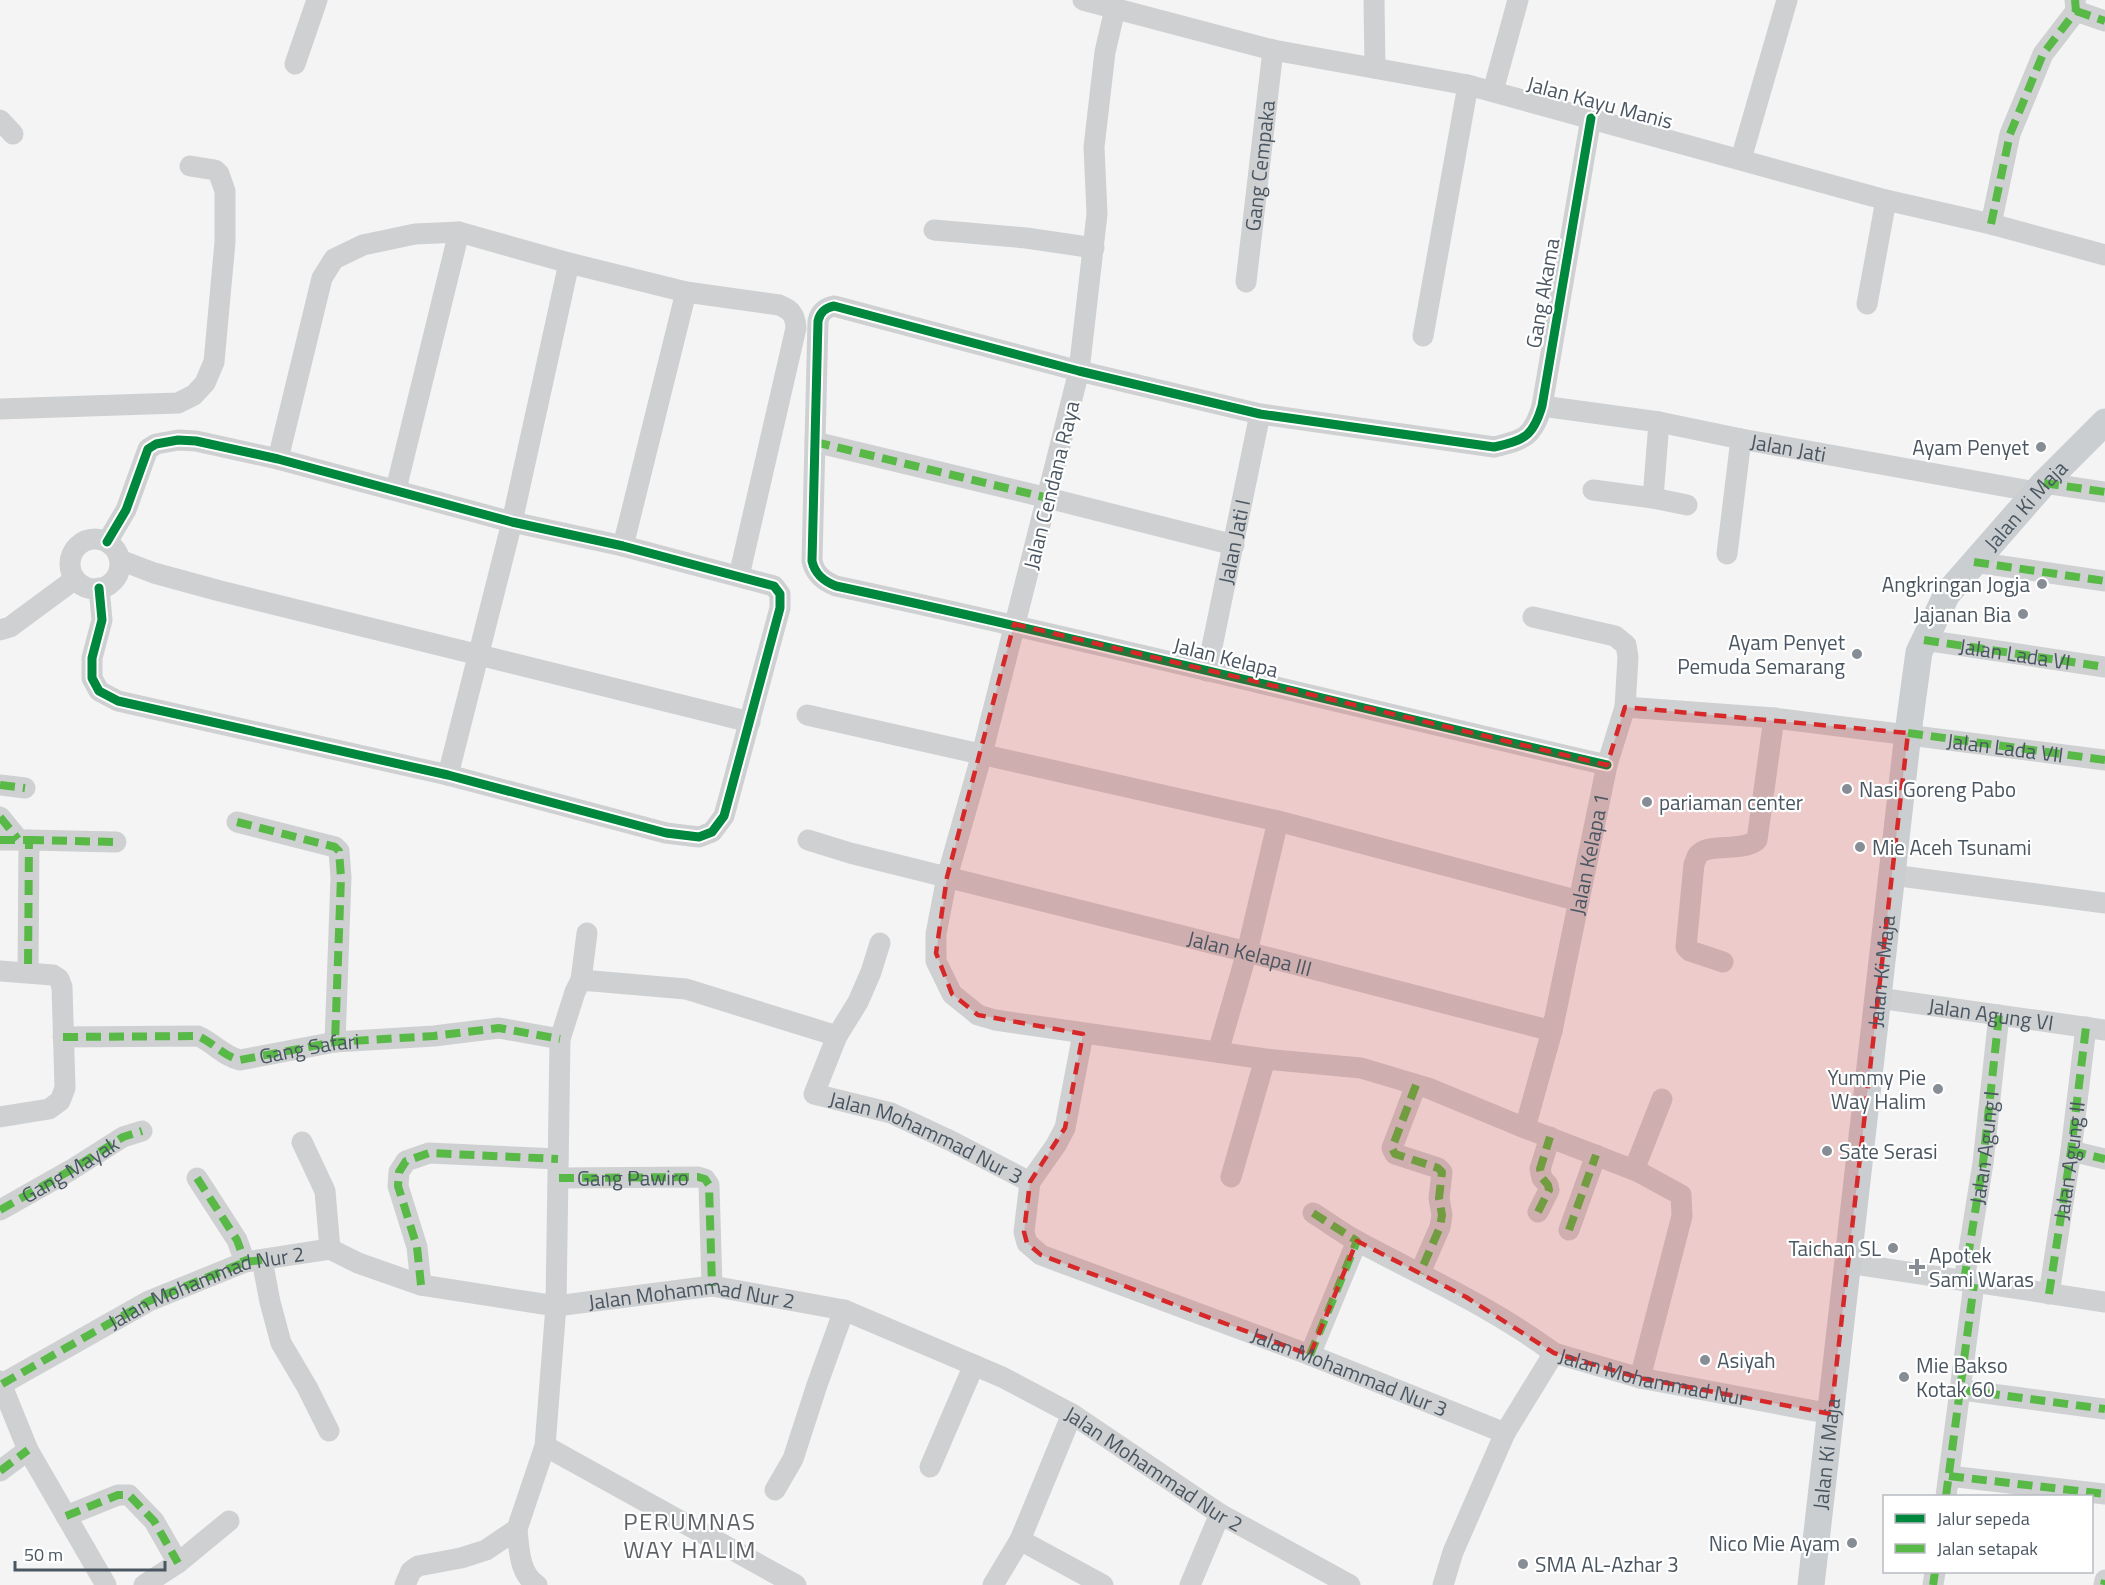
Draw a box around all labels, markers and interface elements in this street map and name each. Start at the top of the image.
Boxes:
street label: Jalan Kayu Manis [1523,67,1677,137]
street label: Gang Cempaka [1236,98,1283,233]
street label: Gang Akama [1517,235,1567,351]
street label: Jalan Cendana Raya [1015,397,1088,573]
street label: Jalan Jati [1748,425,1829,470]
place label: Ayam Penyet [1912,431,2030,463]
marker: Ayam Penyet [2034,440,2048,454]
street label: Jalan Ki Maja [1976,452,2075,558]
street label: Jalan Jati I [1209,496,1258,587]
place label: Angkringan Jogja [1882,568,2030,600]
marker: Angkringan Jogja [2035,577,2049,591]
place label: Jajanan Bia [1914,598,2011,630]
marker: Jajanan Bia [2016,607,2030,621]
place label: Ayam Penyet Pemuda Semarang [1677,626,1846,682]
street label: Jalan Kelapa [1170,629,1282,686]
street label: Jalan Lada VI [1957,629,2073,678]
marker: Ayam Penyet Pemuda Semarang [1850,647,1864,661]
street label: Jalan Lada VII [1945,724,2065,771]
place label: Nasi Goreng Pabo [1859,773,2016,805]
marker: Nasi Goreng Pabo [1840,782,1854,796]
place label: pariaman center [1659,786,1803,818]
street label: Jalan Kelapa 1 [1560,790,1617,918]
marker: pariaman center [1640,795,1654,809]
place label: Mie Aceh Tsunami [1872,831,2031,863]
marker: Mie Aceh Tsunami [1853,840,1867,854]
street label: Jalan Ki Maja [1859,913,1903,1029]
street label: Jalan Kelapa III [1184,922,1315,984]
street label: Jalan Agung VI [1926,989,2056,1039]
street label: Gang Safari [256,1025,360,1072]
place label: Yummy Pie Way Halim [1827,1061,1926,1117]
street label: Jalan Mohammad Nur 3 [826,1082,1029,1192]
marker: Yummy Pie Way Halim [1931,1082,1945,1096]
street label: Jalan Agung I [1961,1089,2007,1207]
street label: Jalan Agung II [2045,1100,2093,1222]
street label: Gang Mayak [15,1128,125,1211]
place label: Sate Serasi [1839,1135,1938,1167]
marker: Sate Serasi [1820,1144,1834,1158]
street label: Gang Pawiro [577,1161,689,1194]
place label: Taichan SL [1788,1232,1881,1264]
street label: Jalan Mohammad Nur 2 [102,1237,307,1337]
place label: Apotek Sami Waras [1929,1239,2034,1295]
marker: Taichan SL [1886,1241,1900,1255]
marker: Apotek Sami Waras [1910,1260,1924,1274]
street label: Jalan Mohammad Nur 2 [586,1269,798,1318]
street label: Jalan Mohammad Nur 3 [1247,1319,1453,1425]
street label: Jalan Mohammad Nur [1555,1339,1750,1414]
place label: Asiyah [1717,1344,1776,1376]
place label: Mie Bakso Kotak 60 [1916,1349,2008,1405]
marker: Asiyah [1698,1353,1712,1367]
marker: Mie Bakso Kotak 60 [1897,1370,1911,1384]
street label: Jalan Ki Maja [1804,1396,1848,1511]
street label: Jalan Mohammad Nur 2 [1059,1397,1249,1540]
legend [1883,1495,2093,1573]
district label: PERUMNAS WAY HALIM [623,1503,757,1567]
text: Jalur sepeda [1937,1505,2030,1532]
place label: Nico Mie Ayam [1709,1527,1840,1559]
scale bar [15,1534,165,1572]
text: Jalan setapak [1937,1535,2038,1562]
marker: Nico Mie Ayam [1845,1536,1859,1550]
text: 50 m [24,1541,63,1568]
place label: SMA AL-Azhar 3 [1535,1548,1679,1580]
marker: SMA AL-Azhar 3 [1516,1557,1530,1571]

